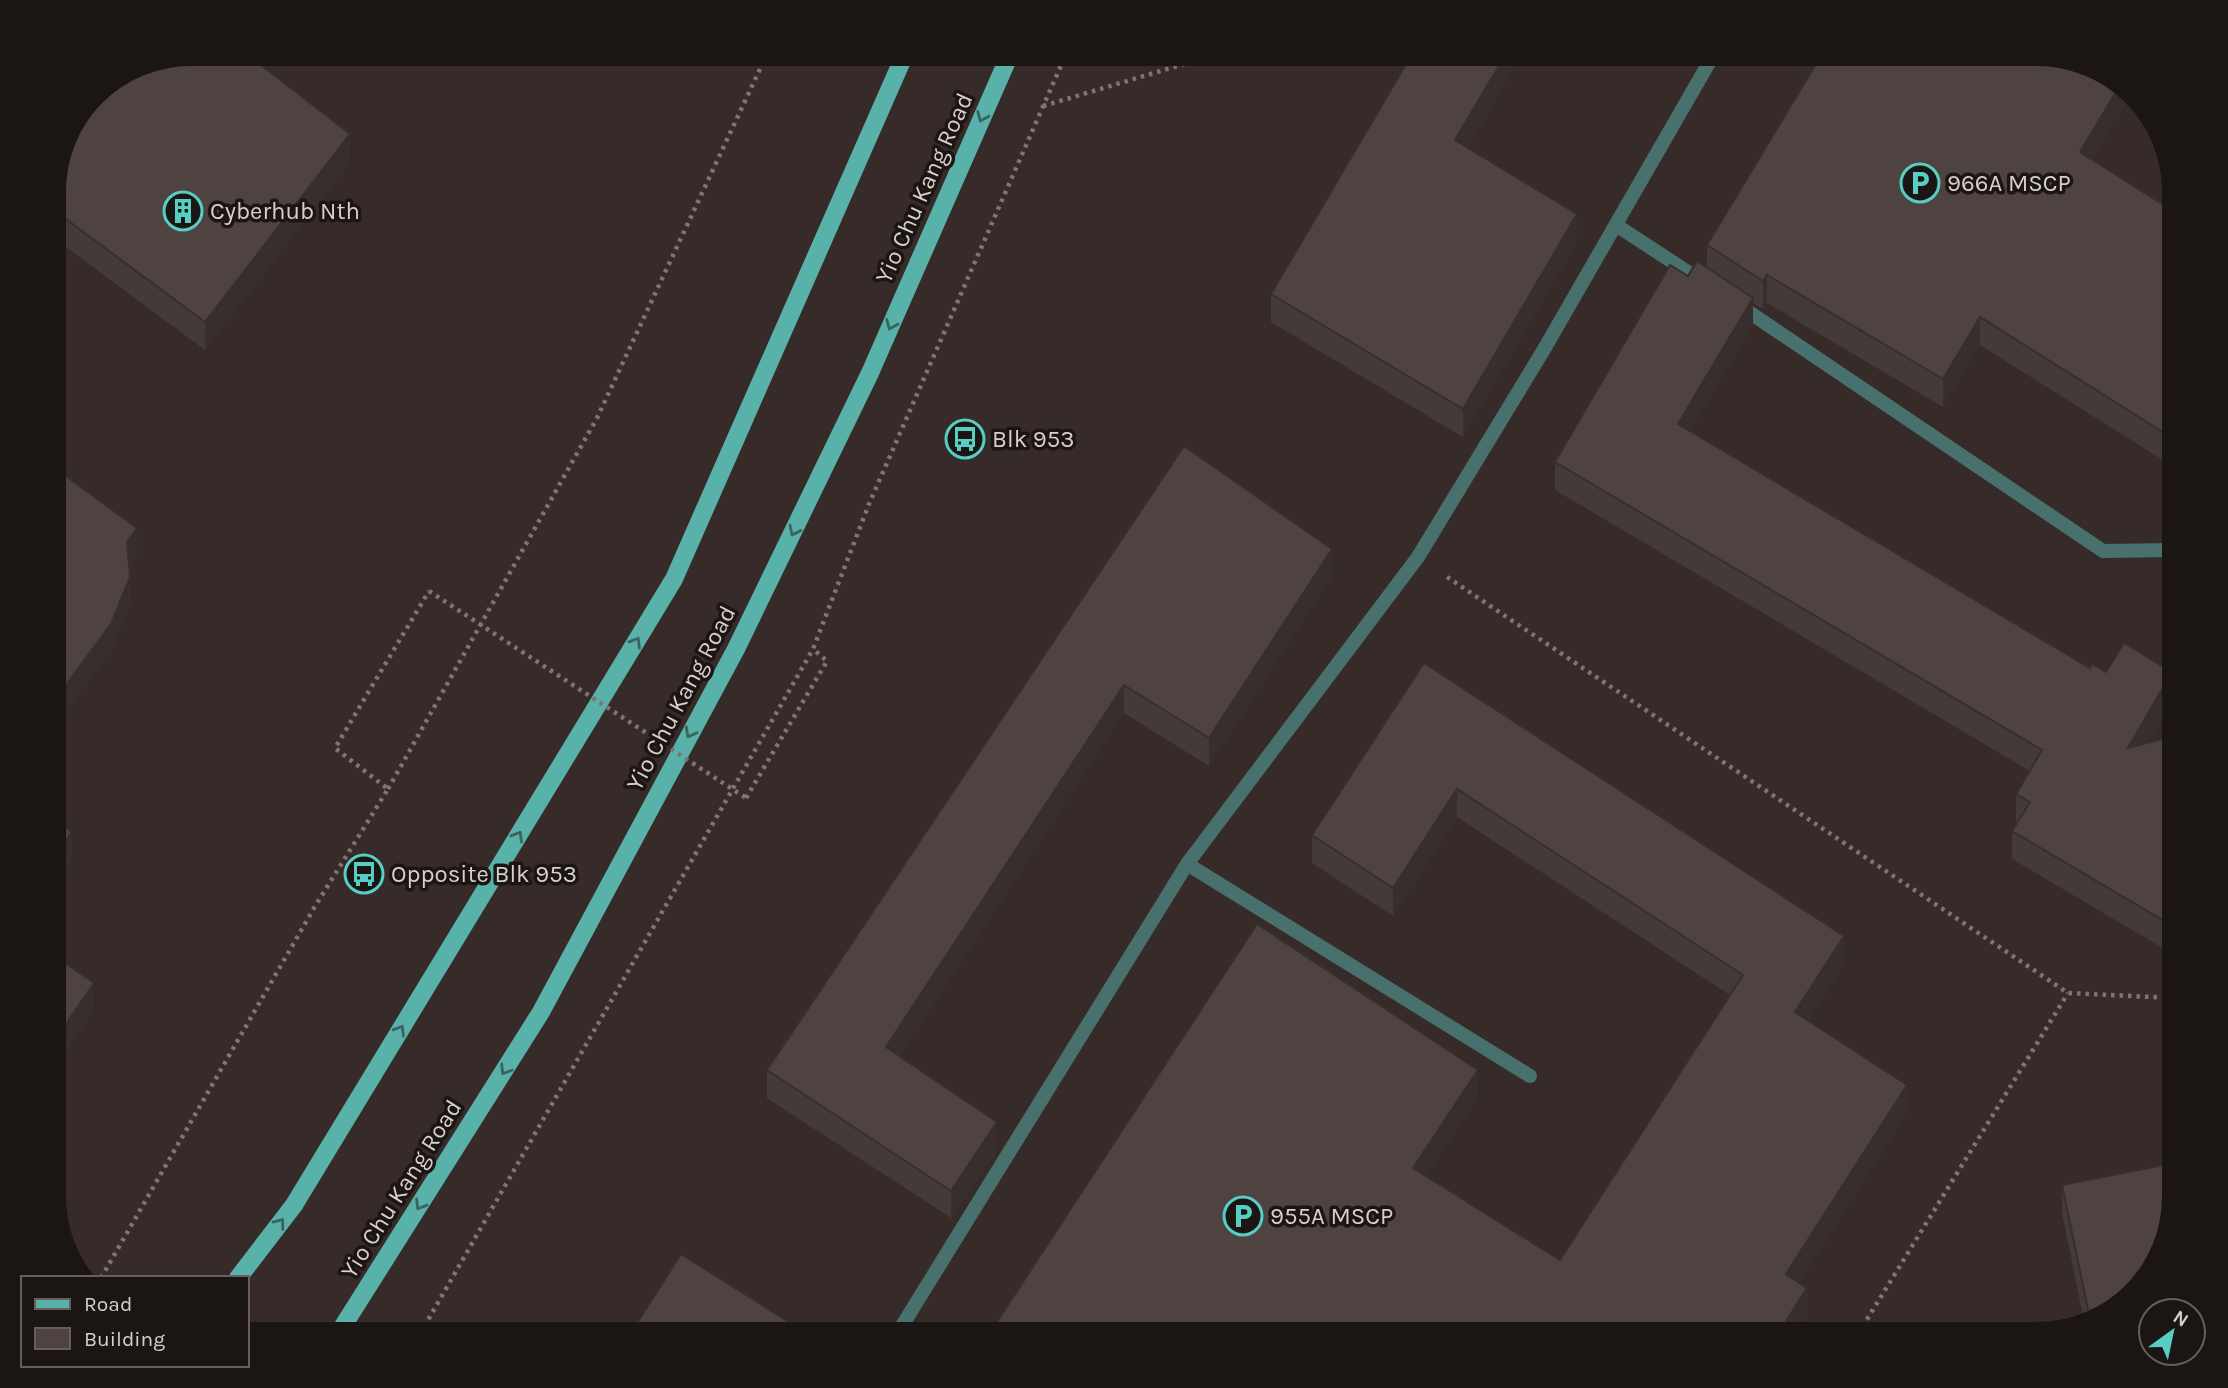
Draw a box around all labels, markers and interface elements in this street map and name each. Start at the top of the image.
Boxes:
street label: Yio Chu Kang Road [869,89,979,287]
one-way arrow [976,110,990,122]
parking icon: 966A MSCP [1899,162,1941,204]
place label: 966A MSCP [1947,169,2071,197]
building icon: Cyberhub Nth [162,190,204,232]
place label: Cyberhub Nth [210,197,360,225]
one-way arrow [885,318,899,330]
bus stop icon: Blk 953 [944,418,986,460]
place label: Blk 953 [992,425,1075,453]
one-way arrow [788,524,802,536]
street label: Yio Chu Kang Road [620,601,742,795]
one-way arrow [628,636,641,649]
one-way arrow [685,726,699,739]
one-way arrow [510,831,523,844]
bus stop icon: Opposite Blk 953 [343,853,385,895]
place label: Opposite Blk 953 [391,860,577,888]
one-way arrow [391,1025,404,1038]
one-way arrow [500,1062,513,1075]
street label: Yio Chu Kang Road [335,1095,467,1283]
parking icon: 955A MSCP [1222,1195,1264,1237]
one-way arrow [416,1197,429,1210]
place label: 955A MSCP [1270,1202,1393,1230]
one-way arrow [271,1219,284,1231]
legend [21,1276,248,1367]
text: Road [84,1292,132,1316]
north arrow [2137,1297,2207,1367]
text: N [2169,1306,2192,1332]
text: Building [84,1327,165,1351]

